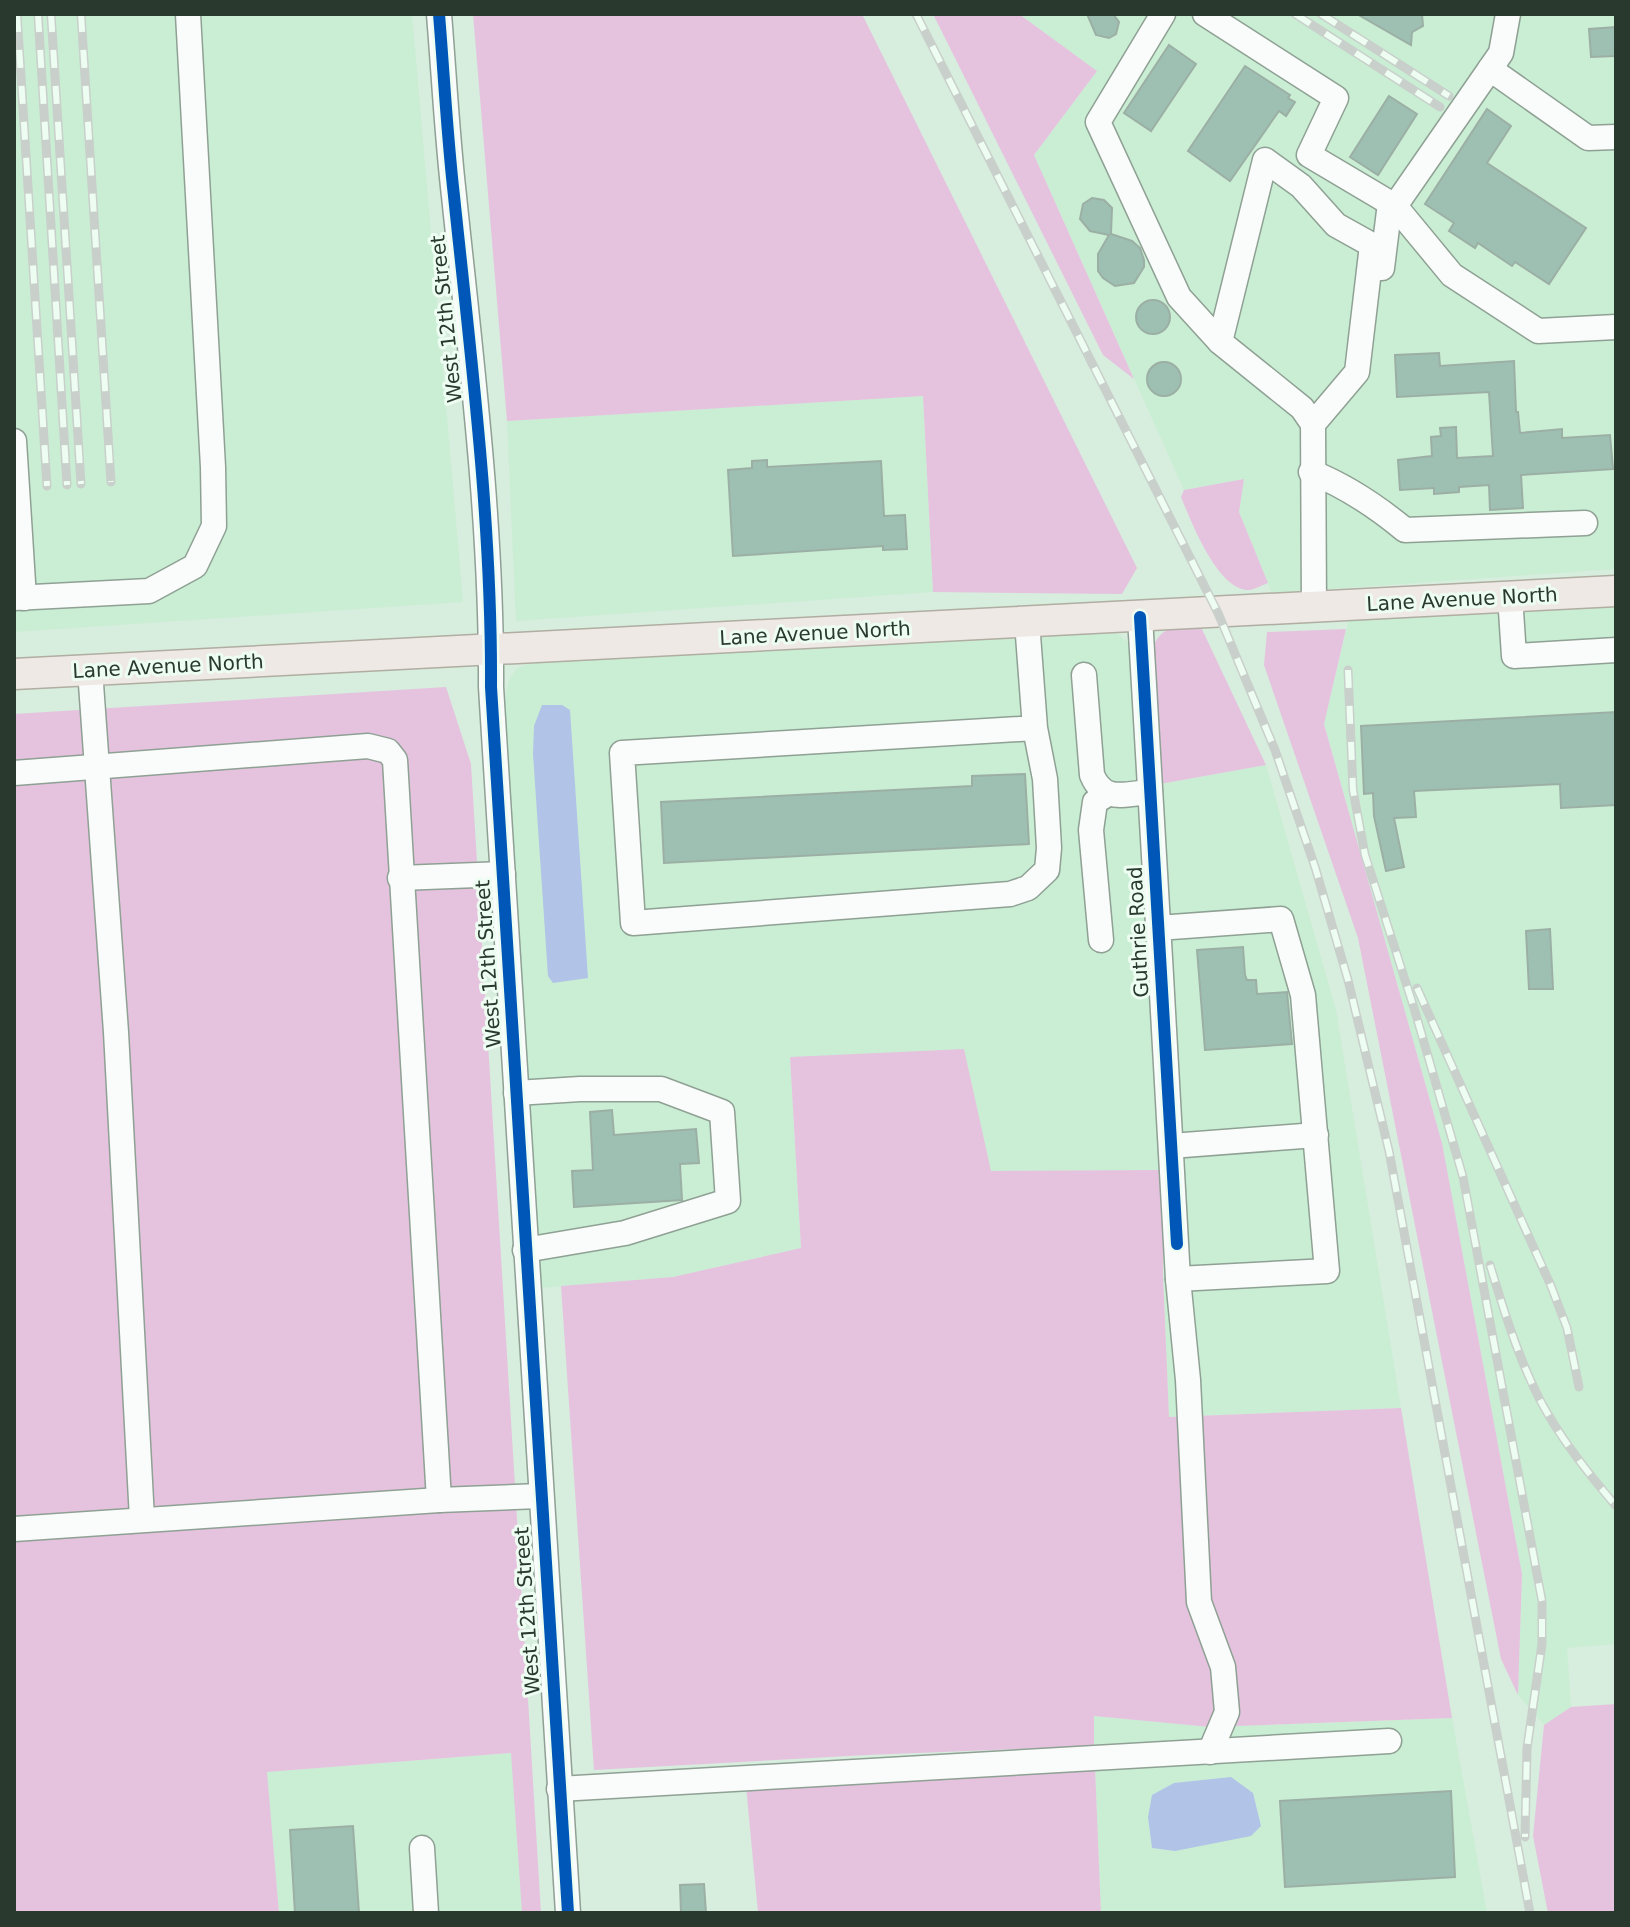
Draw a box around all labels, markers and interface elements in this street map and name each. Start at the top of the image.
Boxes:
street label: West 12th Street [425,234,467,404]
street label: Lane Avenue North [1366,582,1558,616]
street label: Lane Avenue North [719,616,911,650]
street label: Lane Avenue North [72,649,264,683]
street label: Guthrie Road [1123,866,1153,998]
street label: West 12th Street [470,879,506,1049]
street label: West 12th Street [509,1526,545,1696]

